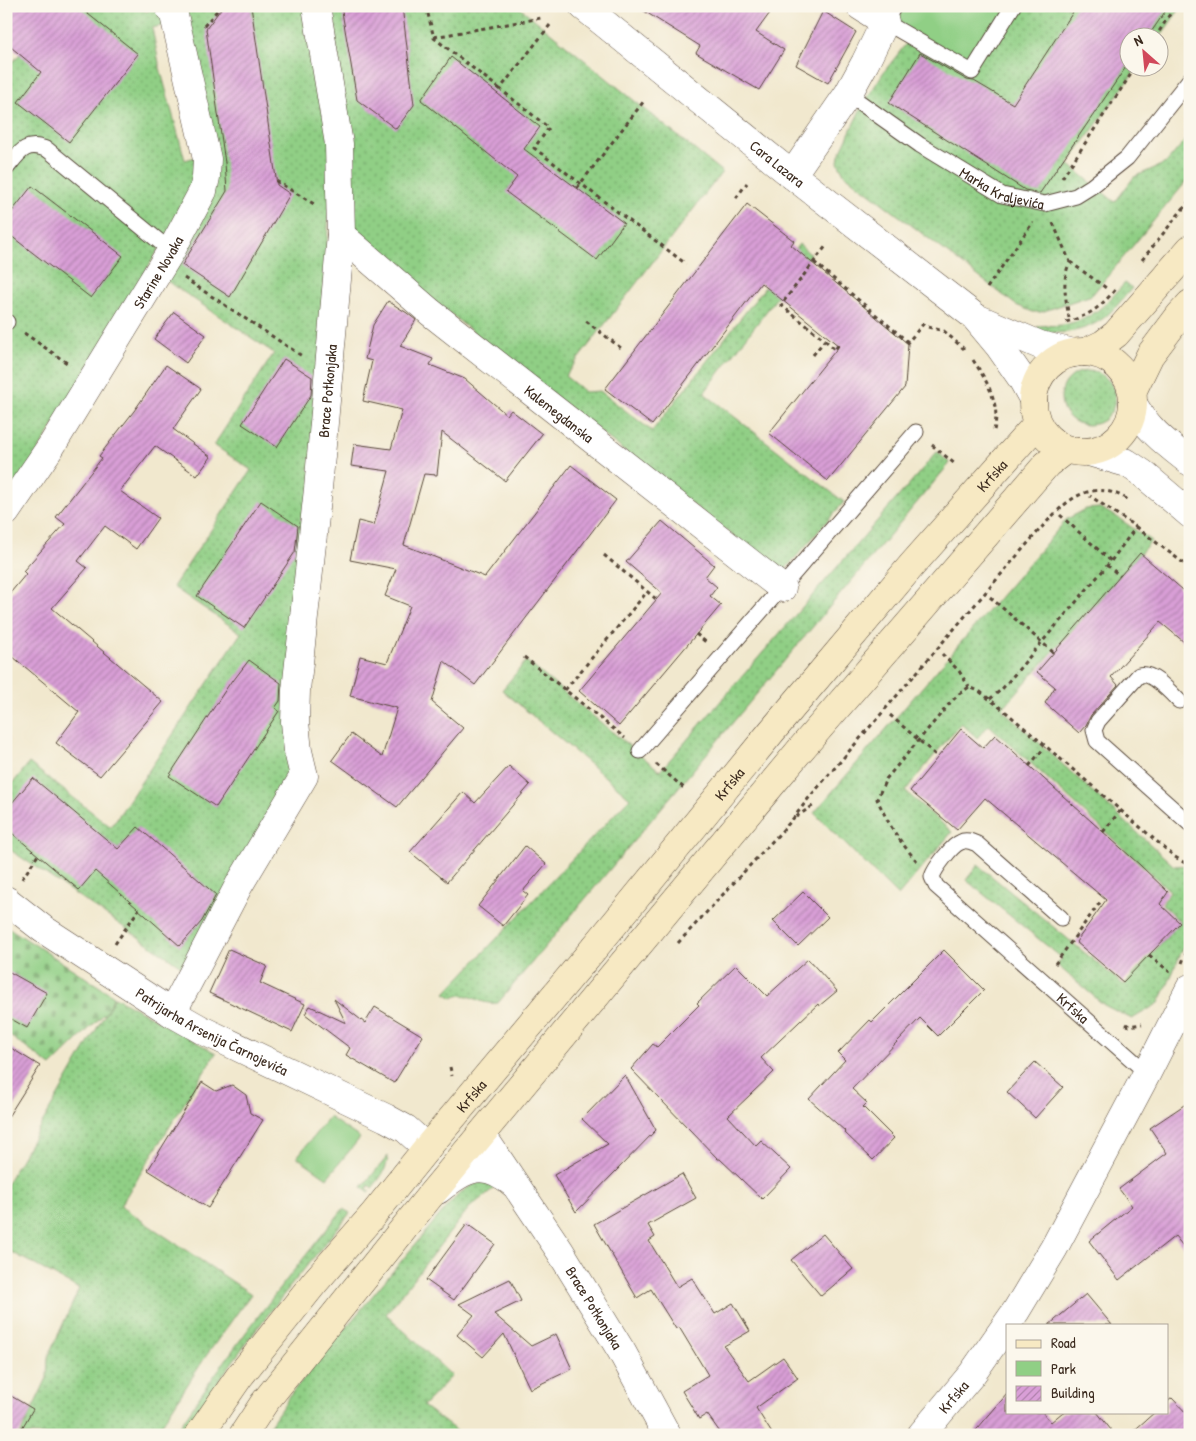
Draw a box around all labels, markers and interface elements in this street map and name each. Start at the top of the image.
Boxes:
north arrow [1118,28,1168,78]
text: N [1130,30,1146,50]
street label: Cara Lazara [746,135,809,192]
street label: Marka Kraljevića [956,161,1046,214]
street label: Starine Novaka [128,232,188,312]
street label: Brace Potkonjaka [312,343,342,438]
street label: Kalemegdanska [520,380,599,447]
street label: Krfska [971,454,1012,496]
street label: Krfska [709,763,749,805]
street label: Patrijarha Arsenija Čarnojevića [132,982,292,1080]
street label: Krfska [1052,987,1094,1028]
street label: Krfska [451,1075,491,1117]
street label: Brace Potkonjaka [561,1262,628,1353]
legend [1006,1324,1168,1414]
text: Road [1051,1332,1076,1353]
text: Park [1051,1358,1076,1379]
street label: Krfska [933,1376,973,1418]
text: Building [1051,1382,1095,1403]

